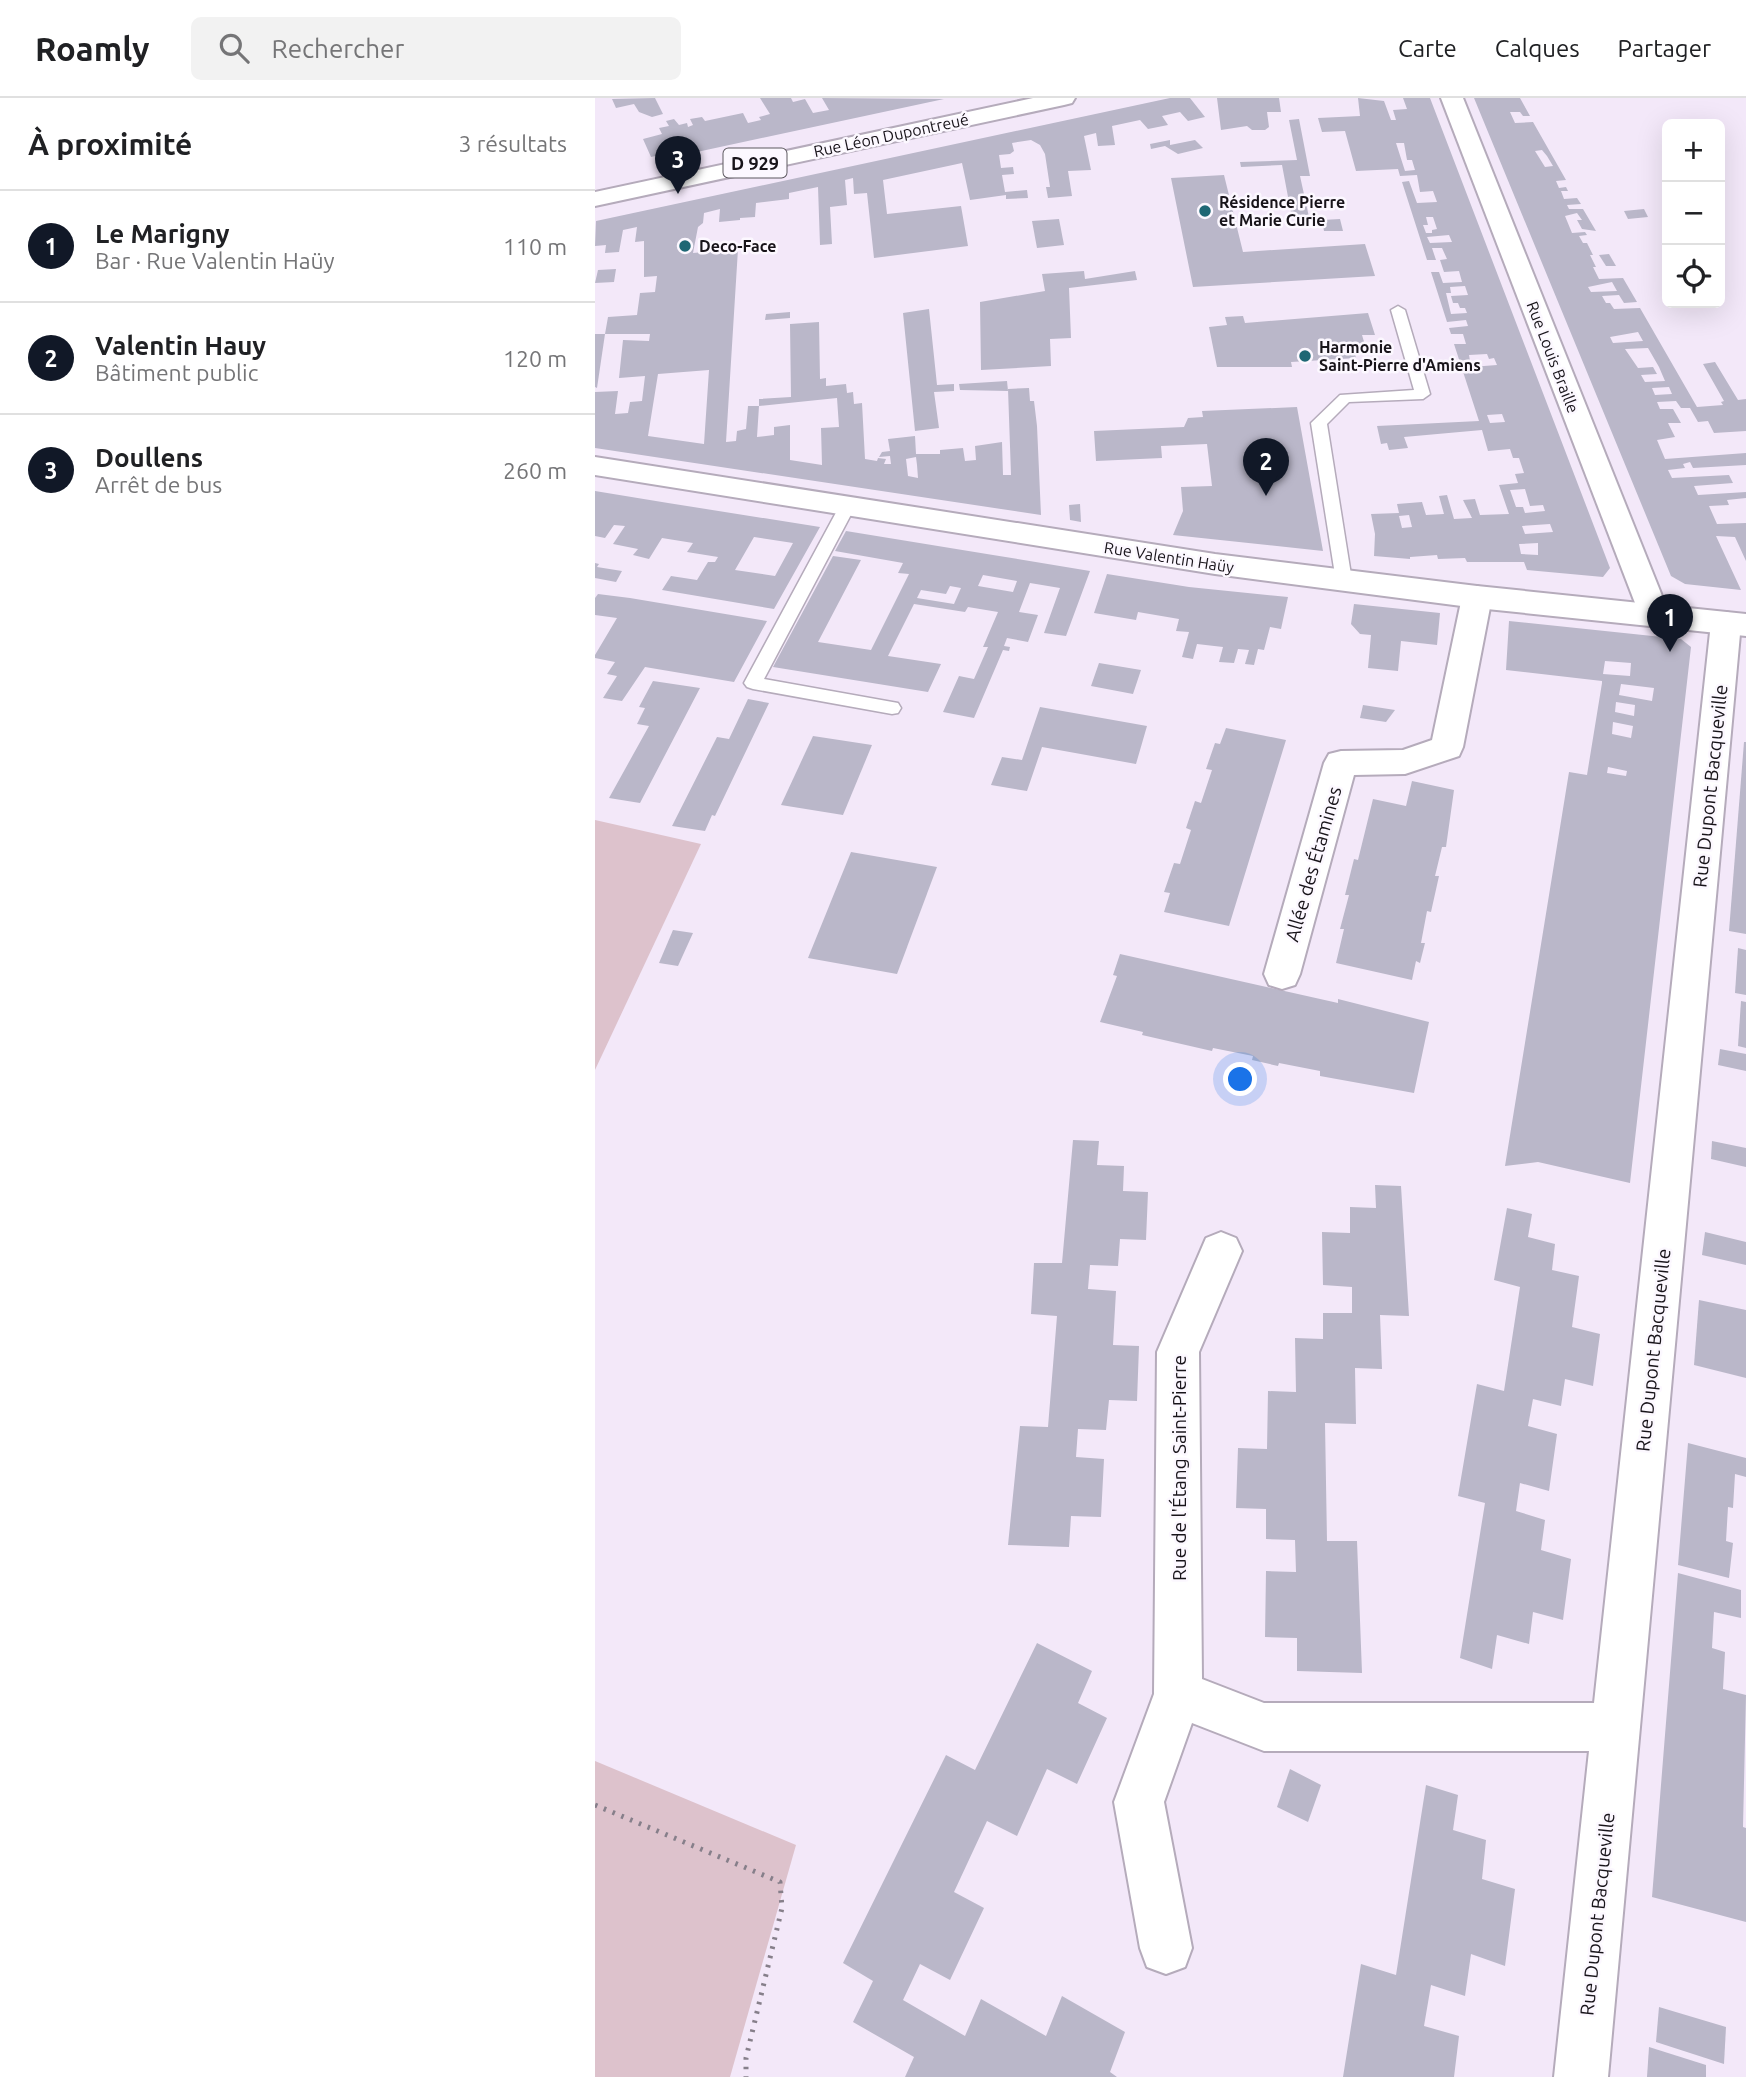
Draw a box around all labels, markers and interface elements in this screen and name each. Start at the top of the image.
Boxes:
search box [191,17,681,80]
icon: search [215,29,253,67]
text: Roamly [35,30,149,67]
text: Rechercher [271,34,404,63]
text: Carte [1398,35,1457,62]
text: Calques [1495,35,1580,62]
text: Partager [1618,35,1711,62]
street label: Rue Léon Dupontreué [812,110,970,160]
map controls [1662,119,1725,308]
button: + [1662,119,1725,182]
text: À proximité [28,127,192,161]
text: 3 résultats [458,131,567,156]
pin: 3 [655,136,701,194]
road number: D 929 [723,149,787,178]
button: − [1662,182,1725,245]
place label: Résidence Pierre et Marie Curie [1219,193,1345,229]
marker: Résidence Pierre et Marie Curie [1197,203,1213,219]
text: Le Marigny [95,219,230,248]
text: 1 [45,234,57,259]
text: 110 m [503,234,567,259]
place label: Deco-Face [699,237,776,255]
marker: Deco-Face [677,238,693,254]
button: locate [1662,245,1725,308]
text: Bar · Rue Valentin Haüy [95,248,335,273]
street label: Rue Louis Braille [1523,299,1583,415]
text: Valentin Hauy [95,331,266,360]
place label: Harmonie Saint-Pierre d'Amiens [1319,338,1481,374]
text: 2 [45,346,57,371]
text: 120 m [503,346,567,371]
marker: Harmonie Saint-Pierre d'Amiens [1297,348,1313,364]
text: Bâtiment public [95,360,258,385]
pin: 2 [1243,438,1289,496]
text: Doullens [95,443,203,472]
text: 3 [45,458,57,483]
text: 260 m [503,458,567,483]
text: Arrêt de bus [95,472,222,497]
street label: Rue Valentin Haüy [1103,538,1235,576]
pin: 1 [1647,594,1693,652]
street label: Rue Dupont Bacqueville [1688,683,1732,889]
street label: Allée des Étamines [1280,784,1346,944]
your location [1223,1062,1257,1096]
street label: Rue Dupont Bacqueville [1631,1247,1675,1453]
street label: Rue de l'Étang Saint-Pierre [1168,1355,1190,1581]
street label: Rue Dupont Bacqueville [1575,1811,1619,2017]

